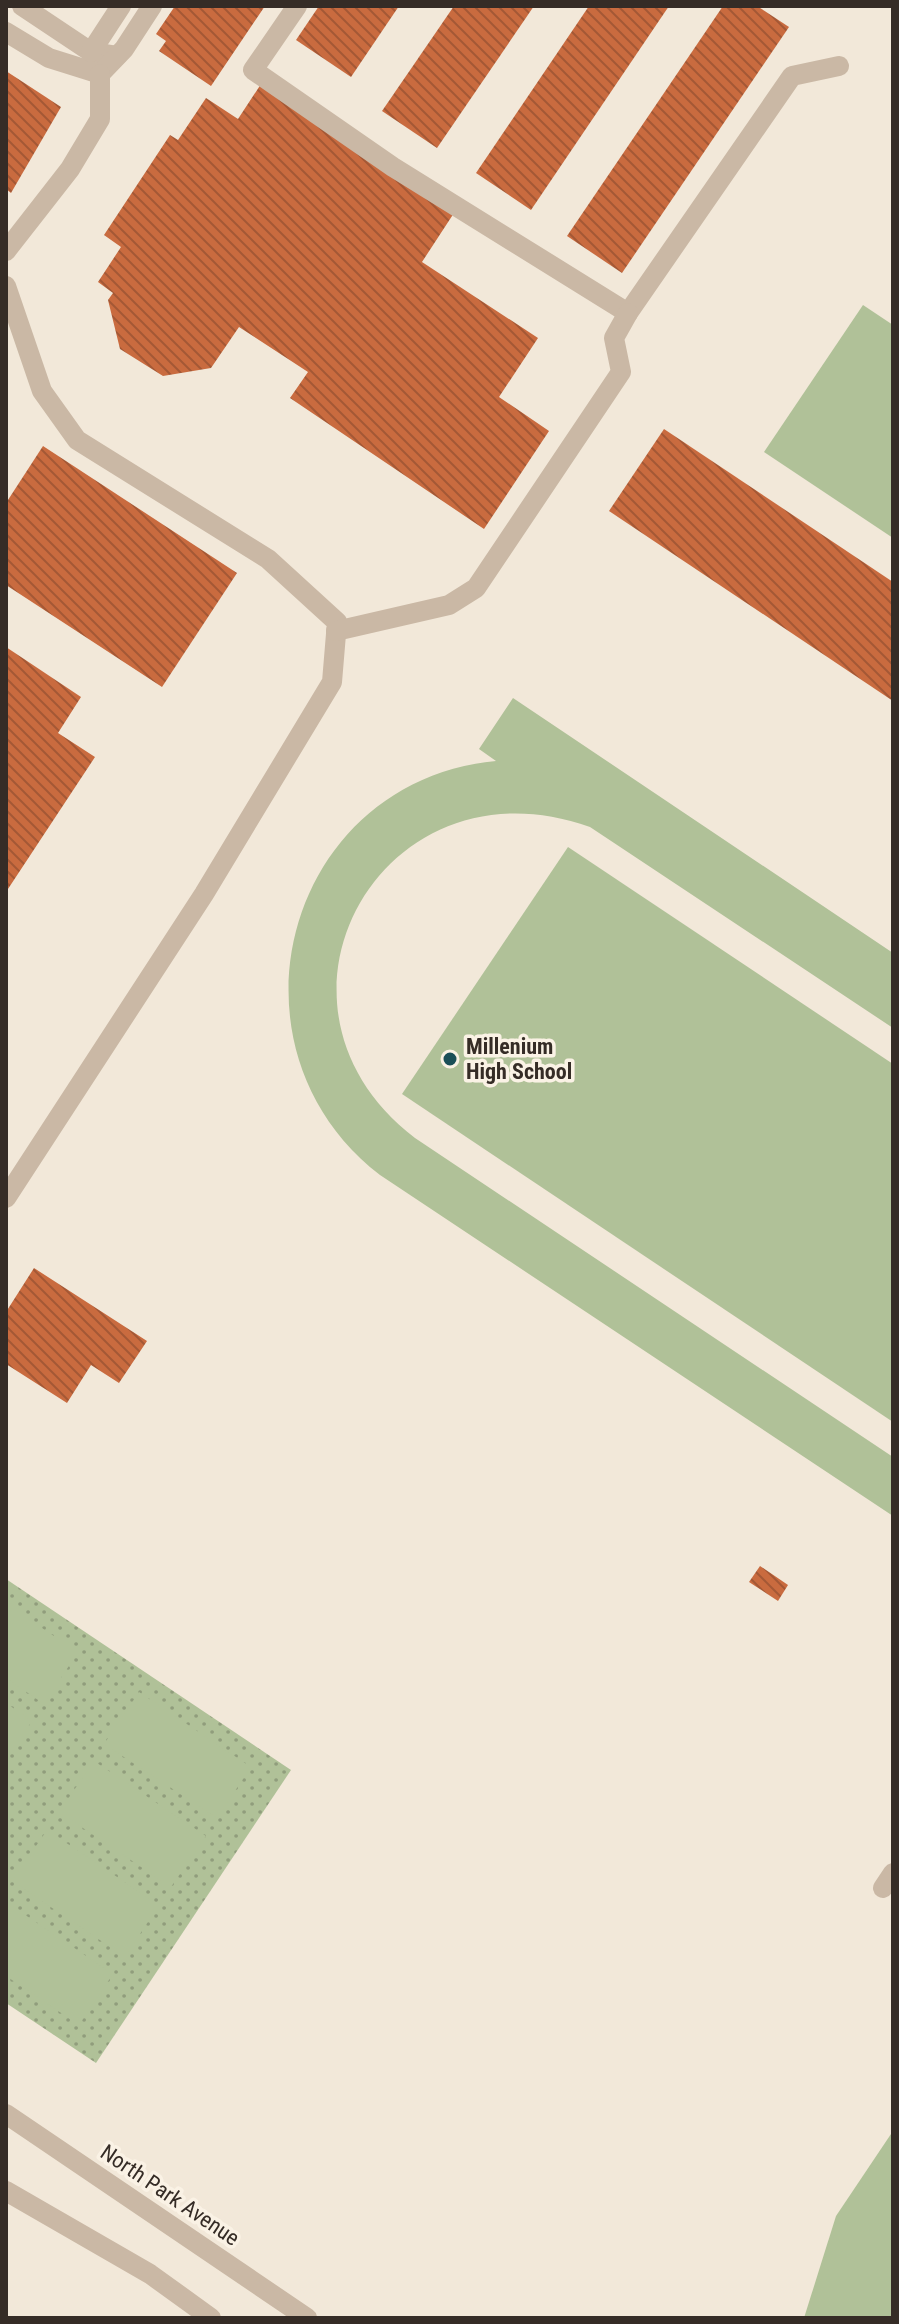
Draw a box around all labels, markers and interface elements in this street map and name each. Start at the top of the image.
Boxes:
place label: Millenium High School [466,1034,572,1084]
marker: Millenium High School [441,1050,459,1068]
street label: North Park Avenue [96,2139,244,2251]

